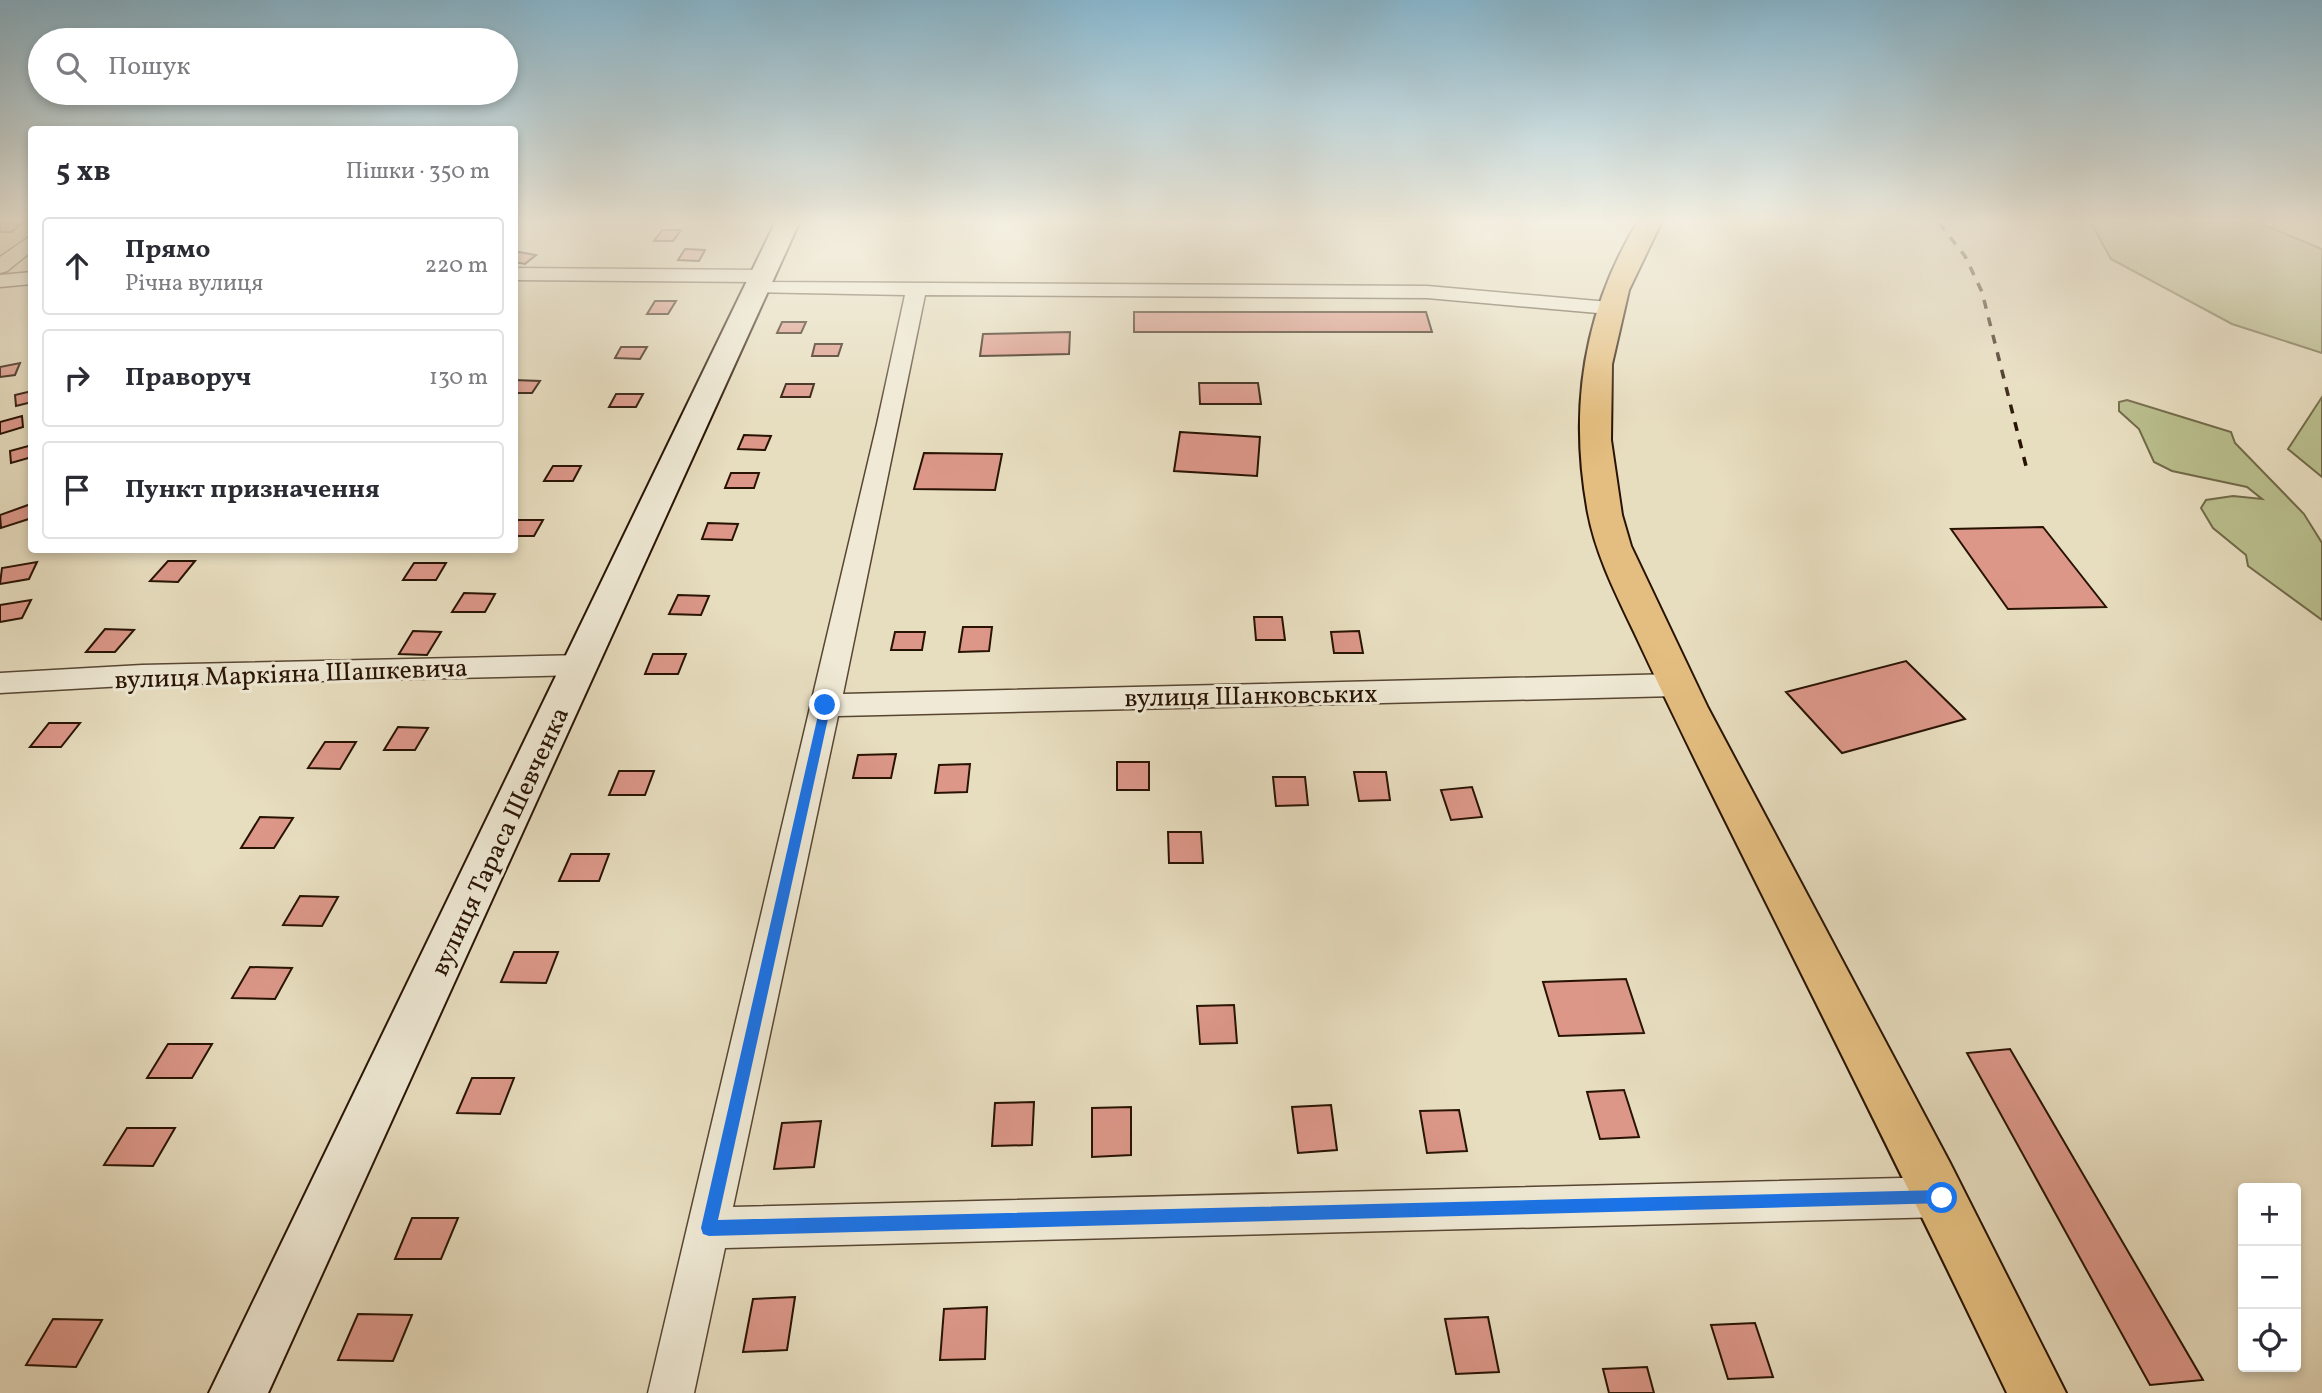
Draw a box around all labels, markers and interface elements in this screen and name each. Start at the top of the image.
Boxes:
search box [28,28,518,105]
icon: search [52,48,90,86]
text: Пошук [108,49,190,85]
text: 5 хв [56,151,111,193]
text: Пішки · 350 m [346,156,490,188]
text: Прямо [125,232,210,268]
icon: ahead [58,247,96,285]
text: 220 m [425,250,488,282]
text: Річна вулиця [125,268,263,300]
icon: right [58,359,96,397]
text: Праворуч [125,360,251,396]
text: 130 m [429,362,488,394]
icon: arrive [58,471,96,509]
text: Пункт призначення [125,472,380,508]
street label: вулиця Маркіяна Шашкевича [114,651,468,699]
street label: вулиця Шанковських [1124,677,1378,717]
route end [809,689,840,720]
street label: вулиця Тараса Шевченка [423,702,579,982]
route start [1926,1182,1957,1213]
map controls [2238,1183,2301,1372]
button: + [2238,1183,2301,1246]
button: − [2238,1246,2301,1309]
button: locate [2238,1309,2301,1372]

